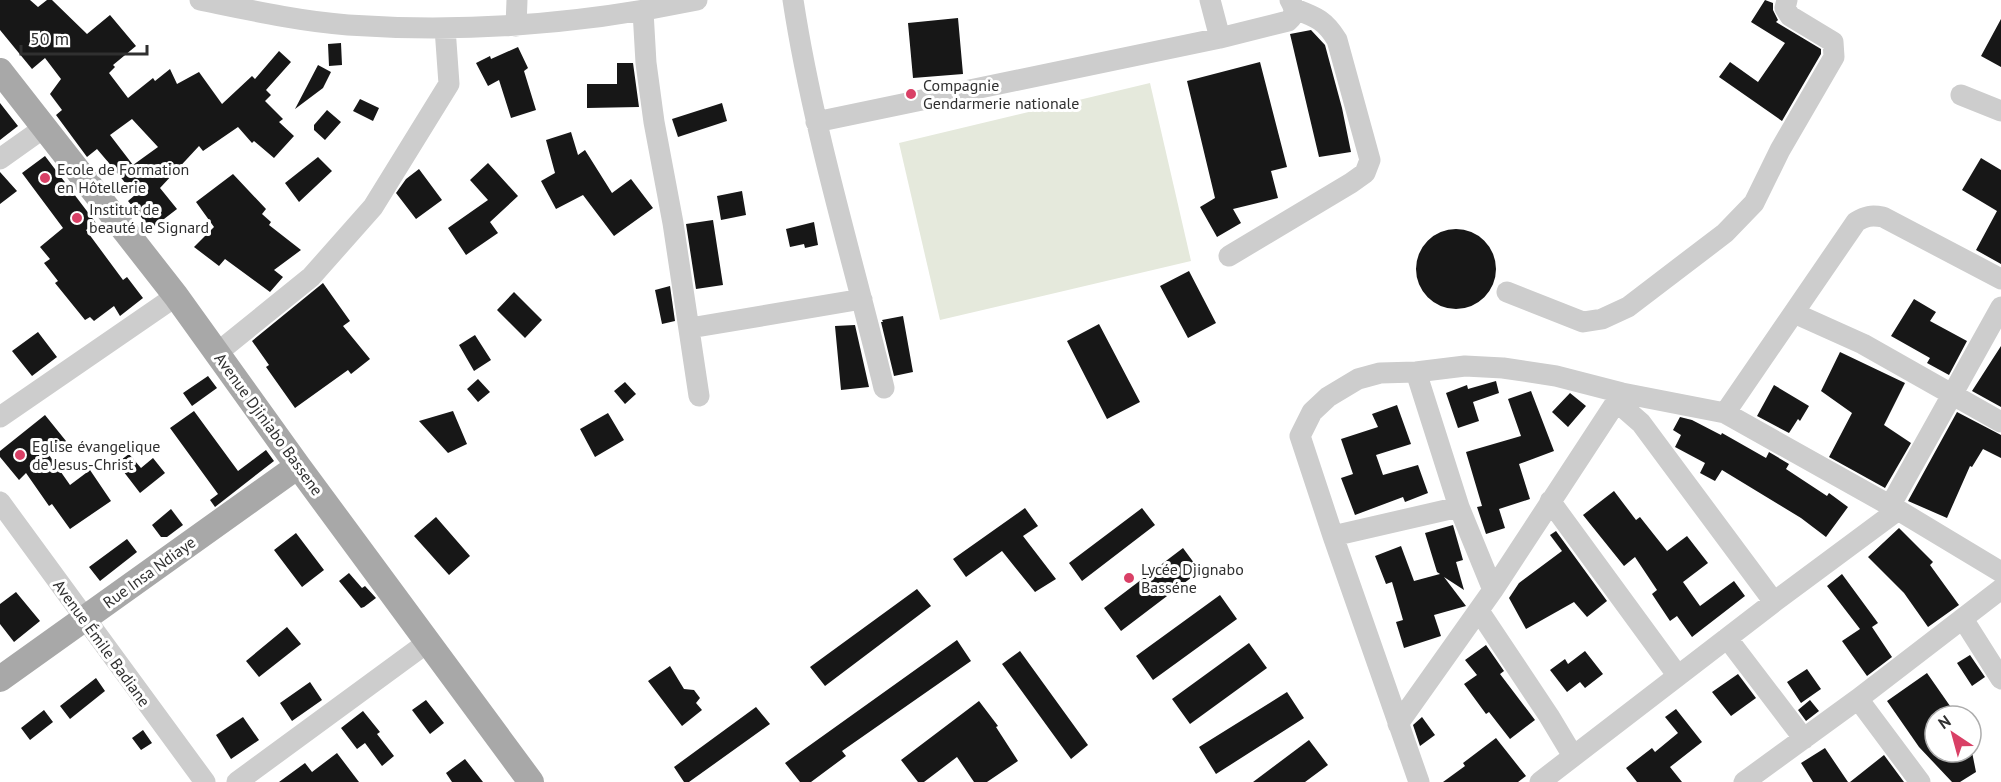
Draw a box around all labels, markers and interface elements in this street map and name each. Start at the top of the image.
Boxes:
scale bar [21,18,147,56]
text: 50 m [30,27,69,50]
place label: Compagnie Gendarmerie nationale [923,75,1079,113]
marker: Compagnie Gendarmerie nationale [904,87,918,101]
place label: Ecole de Formation en Hôtellerie [57,159,189,197]
marker: Ecole de Formation en Hôtellerie [38,171,52,185]
place label: Institut de beauté le Signard [89,199,209,237]
marker: Institut de beauté le Signard [70,211,84,225]
street label: Avenue Djiniabo Bassene [211,349,327,499]
place label: Eglise évangelique de Jesus-Christ [32,436,160,474]
marker: Eglise évangelique de Jesus-Christ [13,448,27,462]
street label: Rue Insa Ndiaye [99,532,199,612]
place label: Lycée Djignabo Basséne [1141,559,1244,597]
marker: Lycée Djignabo Basséne [1122,571,1136,585]
street label: Avenue Émile Badiane [49,576,155,710]
north arrow [1923,704,1983,764]
text: N [1934,711,1954,733]

